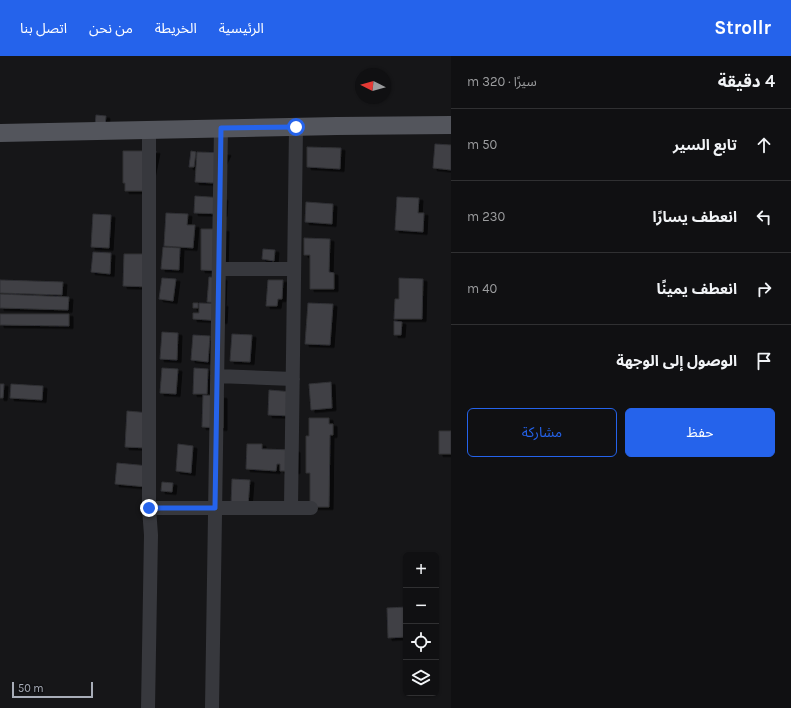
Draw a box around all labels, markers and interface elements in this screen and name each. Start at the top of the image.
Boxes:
text: Strollr [714,17,771,39]
text: اتصل بنا [20,20,67,37]
text: من نحن [89,20,133,37]
text: الخريطة [155,20,197,37]
text: الرئيسية [219,20,264,37]
north arrow [355,68,391,104]
text: 4 دقيقة [718,71,775,91]
text: سيرًا · 320 m [467,74,537,89]
route start [287,118,305,136]
icon: ahead [753,134,775,156]
text: تابع السير [673,136,737,154]
text: 50 m [467,137,497,152]
icon: left [753,206,775,228]
text: انعطف يسارًا [653,208,737,226]
text: 230 m [467,209,505,224]
icon: right [753,278,775,300]
text: انعطف يمينًا [657,280,737,298]
text: 40 m [467,281,497,296]
icon: arrive [753,350,775,372]
text: الوصول إلى الوجهة [616,352,737,370]
button: مشاركة [467,408,617,457]
button: حفظ [625,408,775,457]
route end [140,499,158,517]
map controls [403,552,439,696]
button: + [403,552,439,588]
button: − [403,588,439,624]
button: locate [403,624,439,660]
button: layers [403,660,439,696]
scale bar [12,680,93,699]
text: 50 m [18,682,44,695]

